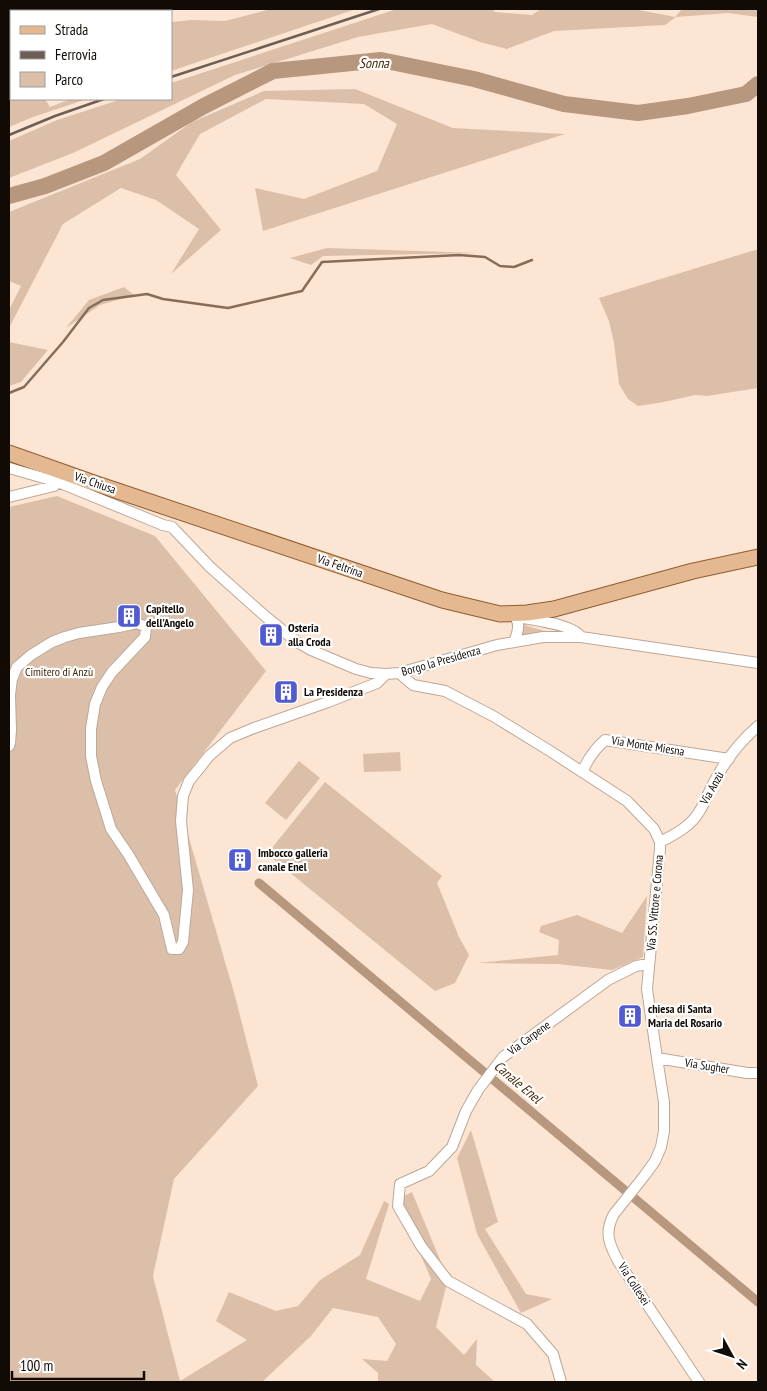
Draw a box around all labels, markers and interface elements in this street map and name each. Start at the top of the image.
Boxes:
legend [10,10,172,100]
text: Strada [55,20,88,39]
text: Ferrovia [55,45,97,64]
water label: Sonna [359,54,390,72]
text: Parco [55,70,83,89]
street label: Via Chiusa [71,468,118,497]
street label: Via Feltrina [314,550,365,580]
place label: Capitello dell'Angelo [146,601,194,630]
building icon: Capitello dell'Angelo [116,603,142,629]
place label: Osteria alla Croda [288,620,331,649]
building icon: Osteria alla Croda [258,622,284,648]
street label: Borgo la Presidenza [400,642,482,679]
park label: Cimitero di Anzù [25,664,93,679]
building icon: La Presidenza [273,679,299,705]
place label: La Presidenza [304,684,363,699]
street label: Via Monte Miesna [610,732,686,759]
street label: Via Anzù [696,769,727,808]
place label: Imbocco galleria canale Enel [258,845,328,874]
building icon: Imbocco galleria canale Enel [227,847,253,873]
street label: Via SS. Vittore e Corona [643,854,666,953]
place label: chiesa di Santa Maria del Rosario [648,1001,723,1030]
building icon: chiesa di Santa Maria del Rosario [617,1003,643,1029]
street label: Via Carpene [504,1017,553,1059]
street label: Via Sugher [683,1054,731,1077]
water label: Canale Enel [490,1057,547,1108]
street label: Via Collesei [615,1259,654,1308]
north arrow [707,1331,757,1381]
scale bar [12,1348,145,1380]
text: 100 m [20,1356,53,1375]
text: N [733,1356,751,1373]

